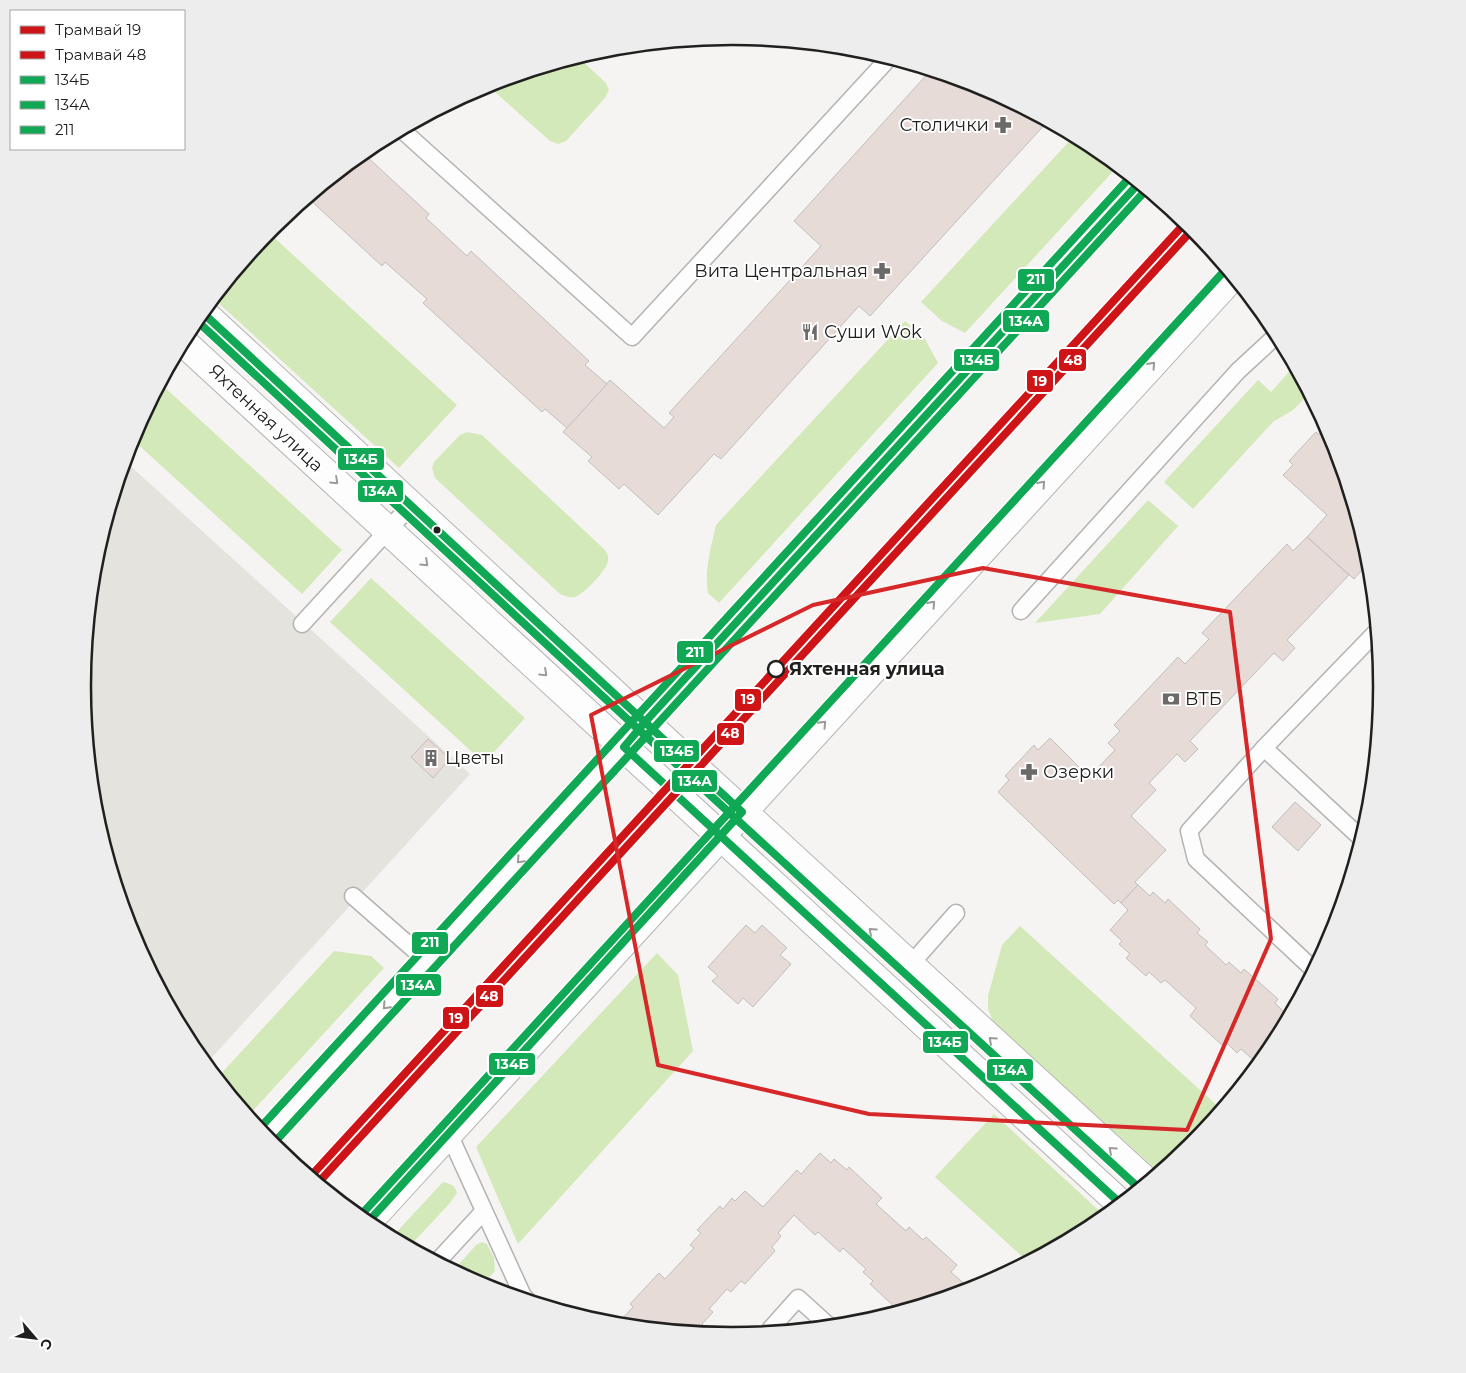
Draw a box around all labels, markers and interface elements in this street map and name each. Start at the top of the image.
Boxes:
legend [10,10,185,150]
text: Трамвай 19 [55,20,141,39]
text: Трамвай 48 [55,45,146,64]
text: 134Б [55,70,90,89]
text: 134А [55,95,90,114]
place label: Столички [900,114,989,136]
pharmacy icon: Столички [993,115,1013,135]
text: 211 [55,120,74,139]
place label: Вита Центральная [694,260,868,282]
pharmacy icon: Вита Центральная [872,261,892,281]
line badge: 211 [1017,268,1055,292]
text: 211 [1026,270,1046,288]
line badge: 134А [1002,309,1050,333]
text: 134А [1009,312,1044,330]
place label: Суши Wok [824,321,922,343]
restaurant icon: Суши Wok [800,322,820,342]
line badge: 134Б [953,348,1000,372]
line badge: 48 [1058,348,1087,372]
text: 134Б [960,351,994,369]
text: 48 [1063,351,1083,369]
street label: Яхтенная улица [204,359,328,477]
one-way arrow [1146,361,1155,370]
line badge: 19 [1026,369,1054,393]
text: 19 [1033,372,1047,390]
line badge: 134Б [337,447,385,471]
text: 134Б [344,450,378,468]
one-way arrow [330,475,339,484]
line badge: 134А [357,479,404,503]
one-way arrow [1036,481,1045,490]
text: 134А [363,482,398,500]
unlabelled marker [432,525,442,535]
one-way arrow [419,557,428,566]
one-way arrow [926,601,935,610]
line badge: 211 [676,640,714,664]
text: 211 [685,643,705,661]
place label: Яхтенная улица [789,658,945,680]
marker: Яхтенная улица [767,660,785,678]
one-way arrow [538,667,547,676]
line badge: 19 [734,688,762,712]
place label: ВТБ [1185,688,1222,710]
bank icon: ВТБ [1161,689,1181,709]
text: 19 [741,690,755,708]
one-way arrow [817,721,826,730]
line badge: 48 [716,722,745,746]
text: 48 [720,724,740,742]
line badge: 134Б [653,739,700,763]
text: 134Б [660,742,694,760]
place label: Цветы [445,747,504,769]
building icon: Цветы [421,748,441,768]
place label: Озерки [1043,761,1114,783]
pharmacy icon: Озерки [1019,762,1039,782]
line badge: 134А [671,769,718,793]
text: 134А [678,772,713,790]
one-way arrow [517,855,526,864]
one-way arrow [869,927,878,936]
line badge: 211 [411,931,449,955]
text: 211 [420,933,440,951]
line badge: 134А [395,973,442,997]
text: 134А [401,976,436,994]
line badge: 48 [475,984,504,1008]
text: 48 [479,987,499,1005]
one-way arrow [383,1000,392,1009]
line badge: 19 [442,1006,470,1030]
text: 19 [449,1009,463,1027]
line badge: 134Б [922,1030,969,1054]
text: 134Б [928,1033,962,1051]
one-way arrow [989,1037,998,1046]
line badge: 134Б [488,1052,536,1076]
text: 134Б [495,1055,529,1073]
line badge: 134А [986,1058,1034,1082]
text: 134А [993,1061,1028,1079]
one-way arrow [1109,1147,1118,1156]
north arrow [10,1313,60,1363]
text: С [36,1335,57,1353]

